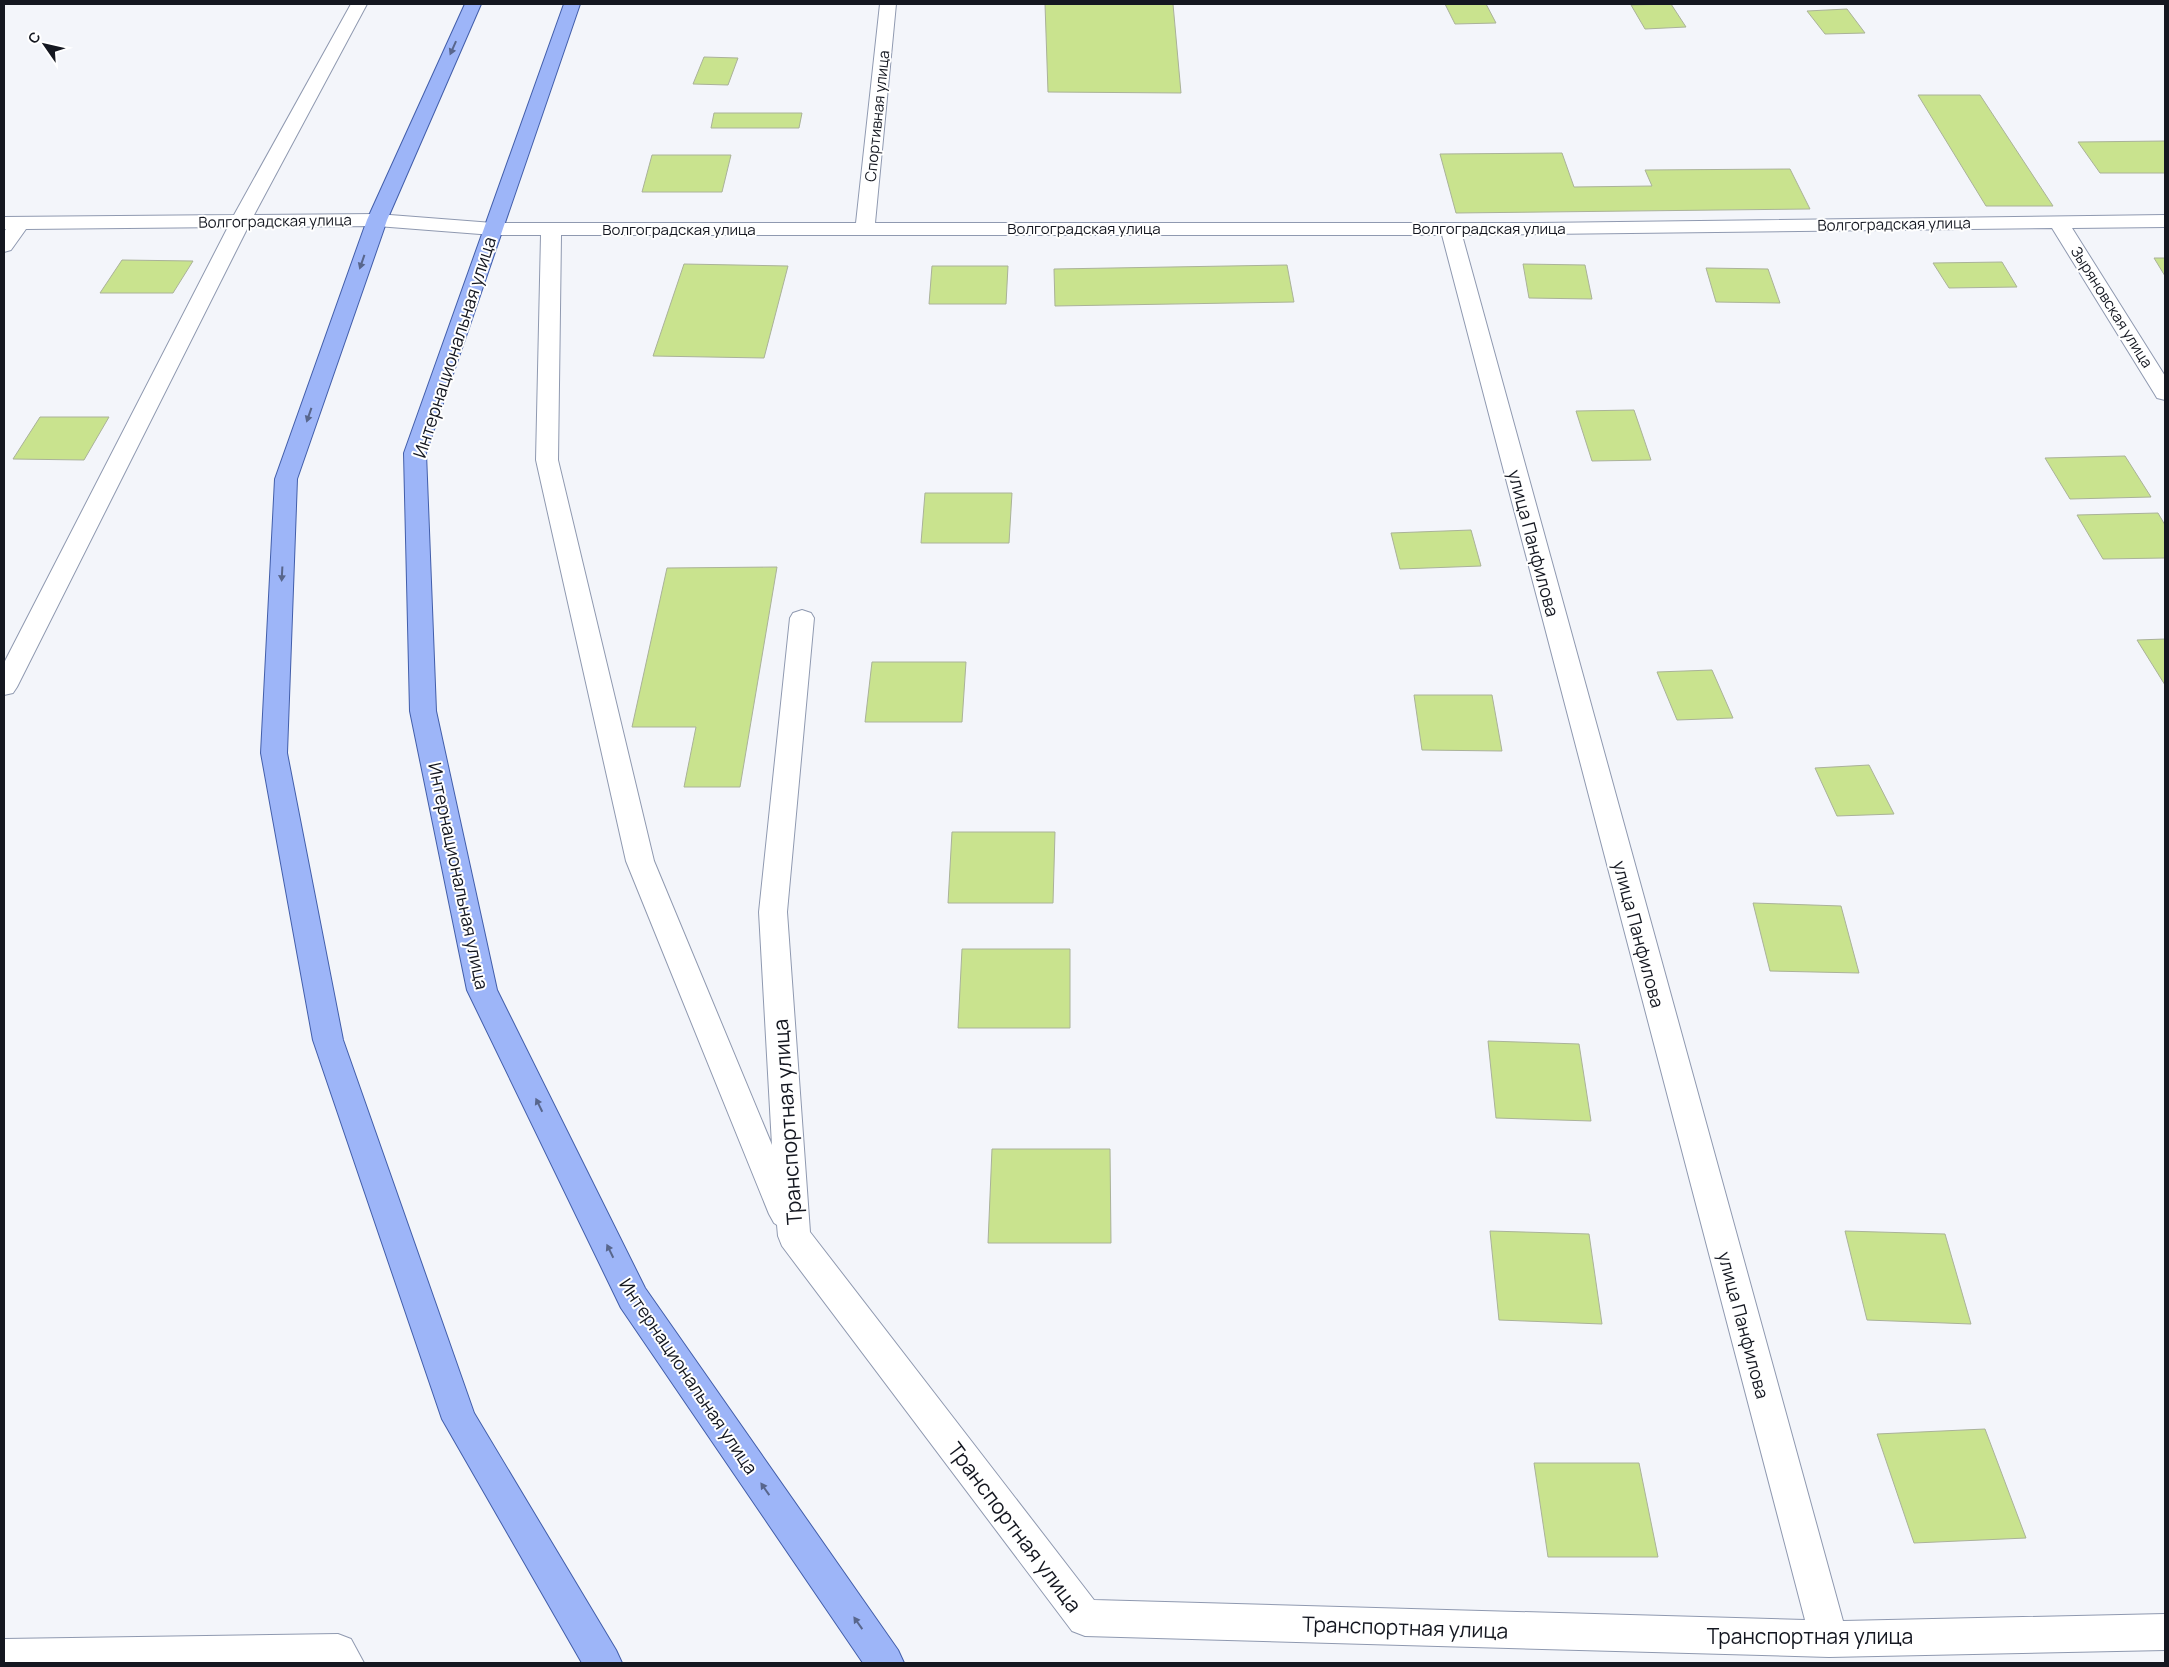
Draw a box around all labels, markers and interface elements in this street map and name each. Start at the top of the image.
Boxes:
north arrow [20,20,70,70]
text: С [23,28,45,47]
one-way arrow [449,41,457,55]
street label: Спортивная улица [860,49,894,183]
street label: Волгоградская улица [198,209,352,233]
street label: Волгоградская улица [1817,212,1971,236]
street label: Волгоградская улица [1007,218,1161,239]
street label: Волгоградская улица [1412,218,1566,239]
street label: Волгоградская улица [602,219,756,240]
street label: Интернациональная улица [407,233,501,461]
street label: Зыряновская улица [2066,242,2158,372]
one-way arrow [358,255,366,270]
one-way arrow [305,408,312,423]
street label: улица Панфилова [1503,467,1565,619]
one-way arrow [278,566,286,582]
street label: Интернациональная улица [423,760,495,992]
street label: улица Панфилова [1608,858,1670,1010]
street label: Транспортная улица [766,1018,808,1226]
one-way arrow [535,1098,543,1112]
one-way arrow [606,1244,614,1258]
street label: улица Панфилова [1713,1249,1775,1401]
street label: Интернациональная улица [614,1273,764,1479]
street label: Транспортная улица [942,1436,1088,1618]
one-way arrow [760,1483,770,1496]
street label: Транспортная улица [1301,1609,1509,1645]
one-way arrow [853,1616,863,1630]
street label: Транспортная улица [1707,1622,1913,1650]

